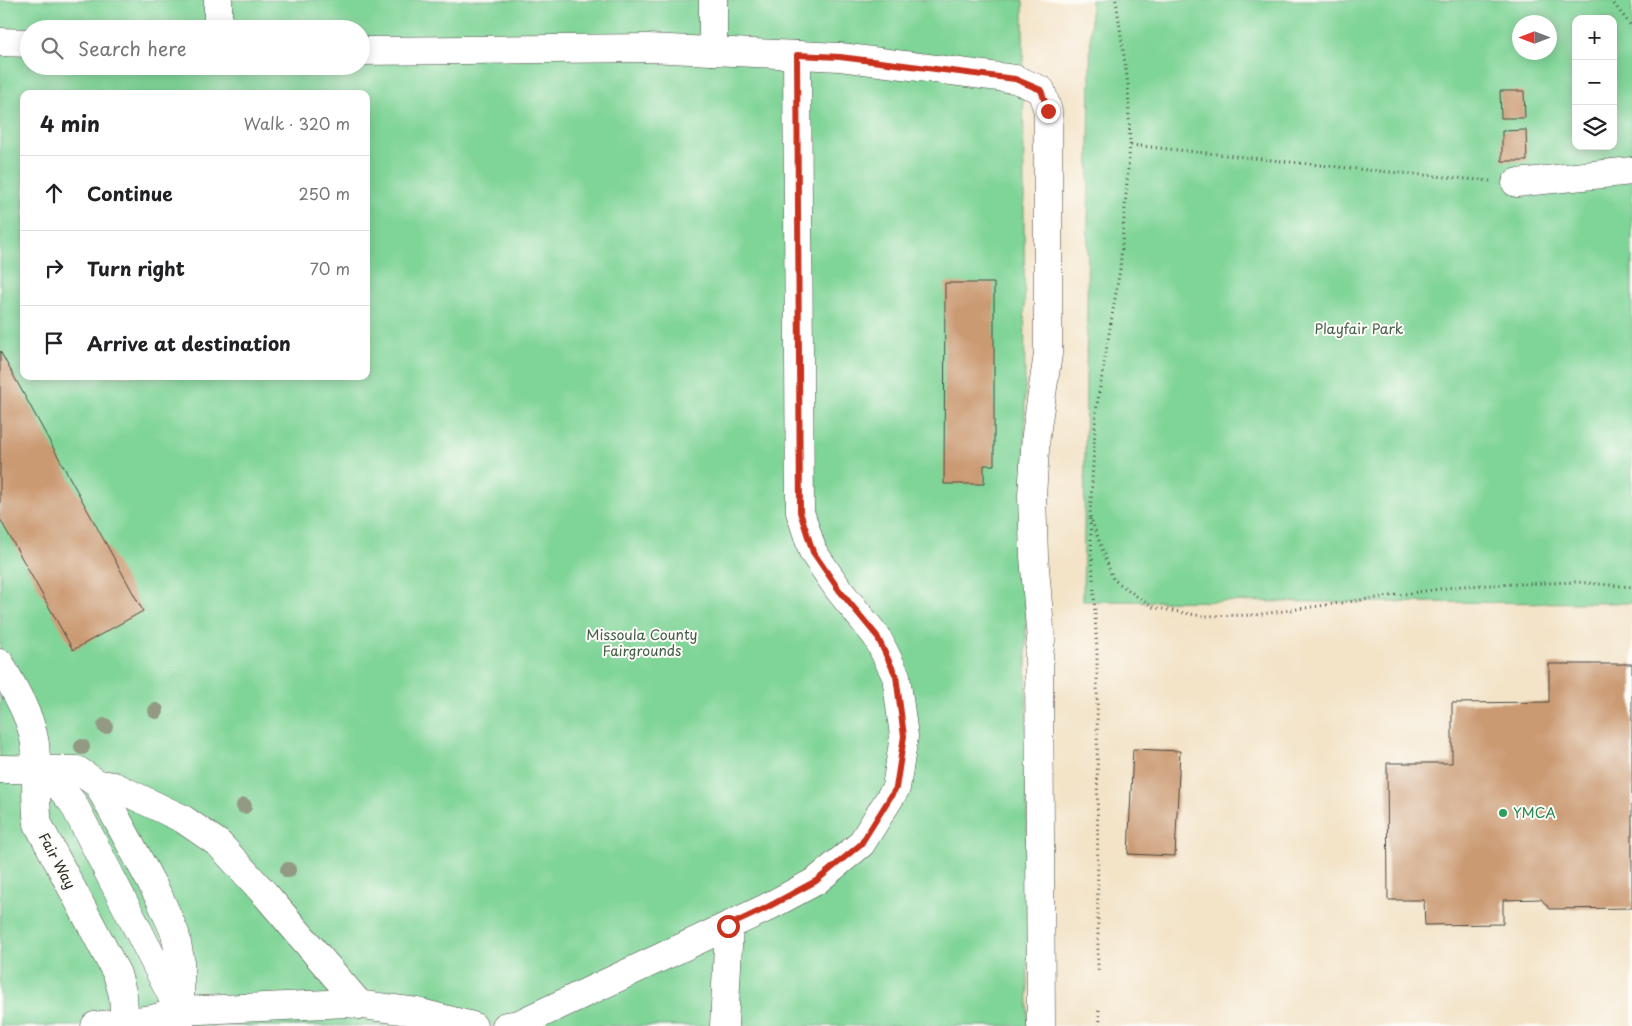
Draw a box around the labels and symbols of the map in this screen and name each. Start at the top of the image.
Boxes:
north arrow [1512,15,1557,60]
route end [1037,100,1060,123]
park label: Playfair Park [1315,318,1404,339]
park label: Missoula County Fairgrounds [586,624,698,661]
place label: YMCA [1513,802,1556,823]
marker: YMCA [1497,807,1509,819]
street label: Fair Way [34,829,81,893]
route start [717,915,740,938]

